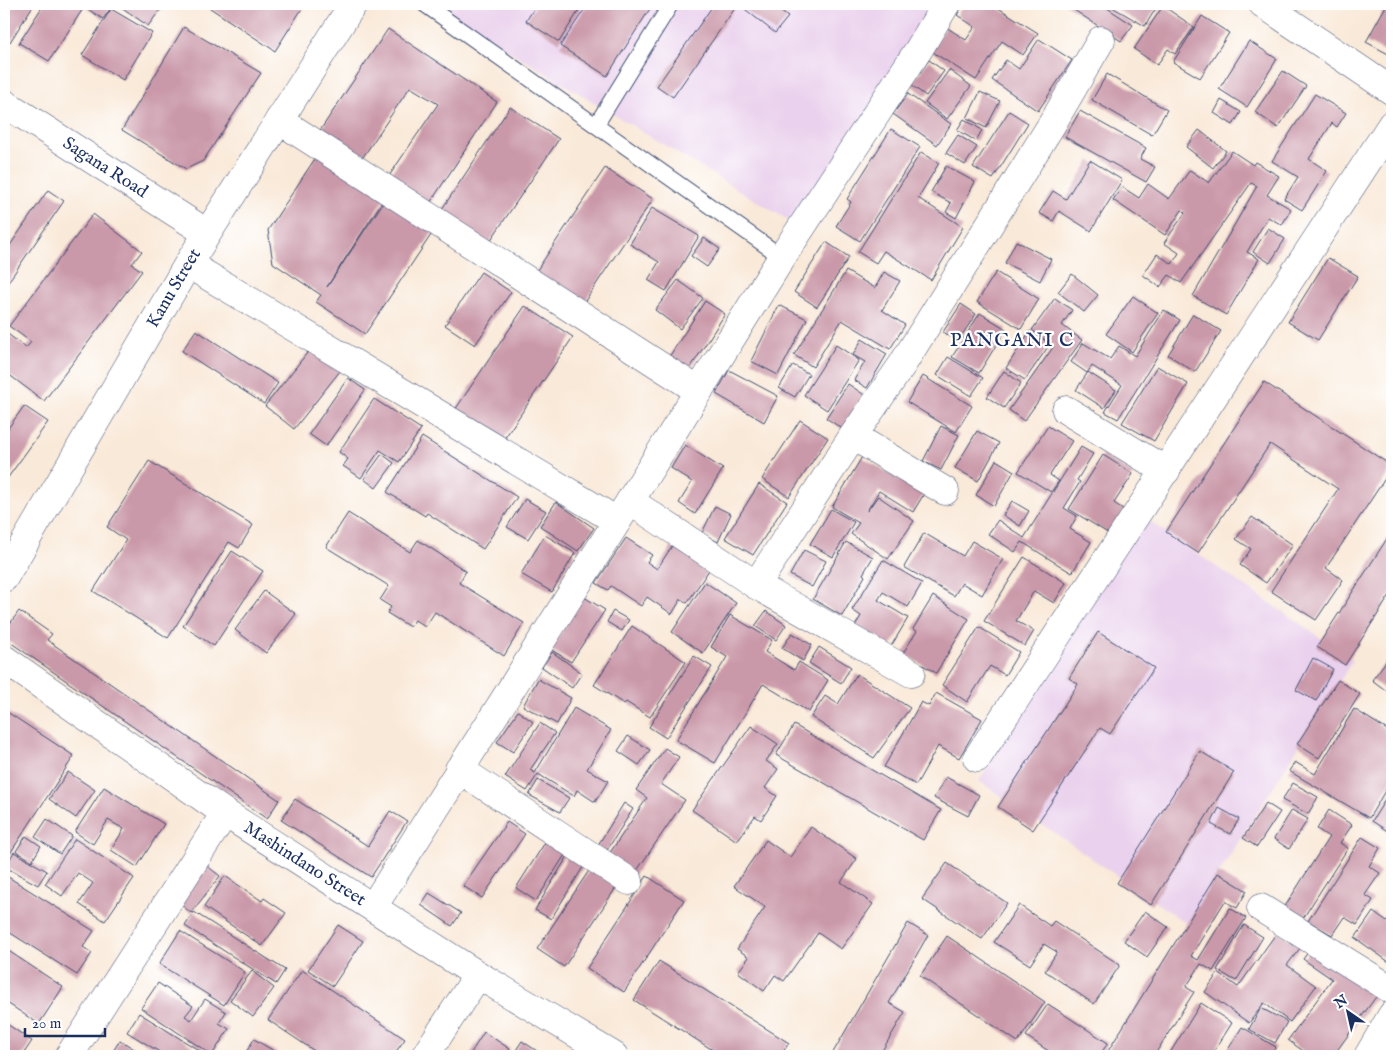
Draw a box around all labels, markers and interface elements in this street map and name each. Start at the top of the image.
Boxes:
street label: Sagana Road [58,132,152,204]
street label: Kanu Street [142,244,206,332]
district label: PANGANI C [950,328,1074,353]
street label: Mashindano Street [239,816,370,912]
north arrow [1324,988,1374,1038]
text: N [1330,991,1351,1013]
scale bar [25,1005,105,1037]
text: 20 m [32,1014,62,1033]

